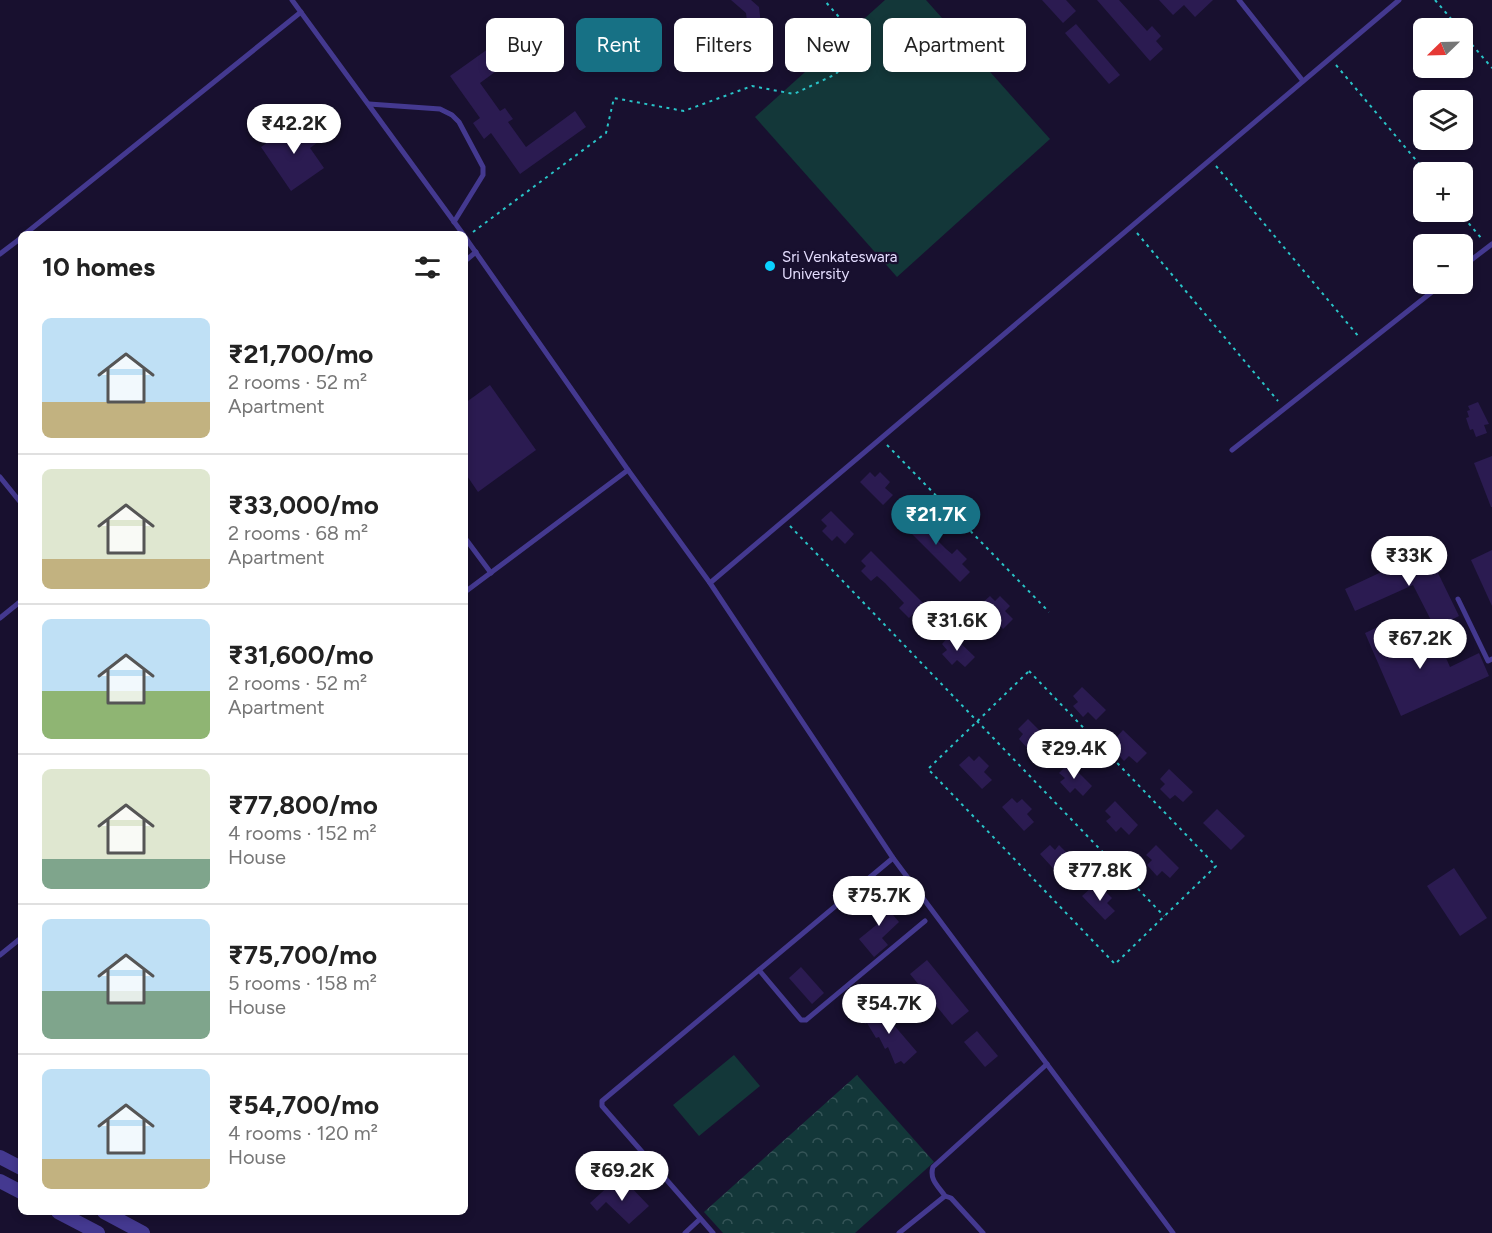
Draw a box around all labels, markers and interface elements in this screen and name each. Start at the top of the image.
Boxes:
chip: Buy [486,18,564,72]
chip: Rent [576,18,662,72]
chip: Filters [674,18,773,72]
chip: New [785,18,871,72]
chip: Apartment [883,18,1026,72]
north arrow [1413,18,1473,78]
map controls [1413,18,1473,294]
button: layers [1413,90,1473,150]
pin: ₹42.2K [245,104,343,155]
text: ₹42.2K [261,111,327,135]
button: + [1413,162,1473,222]
button: − [1413,234,1473,294]
place label: Sri Venkateswara University [782,248,897,283]
text: 10 homes [42,251,155,283]
icon: filters [411,251,444,284]
marker: Sri Venkateswara University [763,259,777,273]
text: ₹21,700/mo [228,338,373,370]
icon: home [90,342,162,414]
text: 2 rooms · 52 m² [228,370,367,394]
text: Apartment [228,394,325,418]
text: ₹33,000/mo [228,489,379,521]
icon: home [90,493,162,565]
pin: ₹21.7K [887,495,985,546]
text: ₹21.7K [905,502,967,526]
text: 2 rooms · 68 m² [228,521,368,545]
pin: ₹33K [1373,536,1445,587]
text: ₹33K [1385,543,1433,567]
text: Apartment [228,545,325,569]
pin: ₹31.6K [908,601,1006,652]
text: ₹31.6K [926,608,988,632]
pin: ₹67.2K [1371,619,1469,670]
text: ₹67.2K [1388,626,1452,650]
text: ₹31,600/mo [228,639,374,671]
icon: home [90,643,162,715]
text: 2 rooms · 52 m² [228,671,367,695]
text: Apartment [228,695,325,719]
pin: ₹29.4K [1025,729,1123,780]
text: ₹29.4K [1041,736,1107,760]
text: ₹77,800/mo [228,789,378,821]
icon: home [90,793,162,865]
text: 4 rooms · 152 m² [228,821,377,845]
text: House [228,845,286,869]
pin: ₹77.8K [1051,851,1149,902]
text: ₹77.8K [1068,858,1132,882]
pin: ₹75.7K [830,876,928,927]
text: ₹75.7K [847,883,911,907]
text: ₹75,700/mo [228,939,377,971]
icon: home [90,943,162,1015]
text: 5 rooms · 158 m² [228,971,377,995]
pin: ₹54.7K [840,984,938,1035]
text: ₹54.7K [856,991,922,1015]
text: House [228,995,286,1019]
text: ₹54,700/mo [228,1089,379,1121]
icon: home [90,1093,162,1165]
text: 4 rooms · 120 m² [228,1121,378,1145]
text: House [228,1145,286,1169]
pin: ₹69.2K [573,1151,671,1202]
text: ₹69.2K [589,1158,655,1182]

